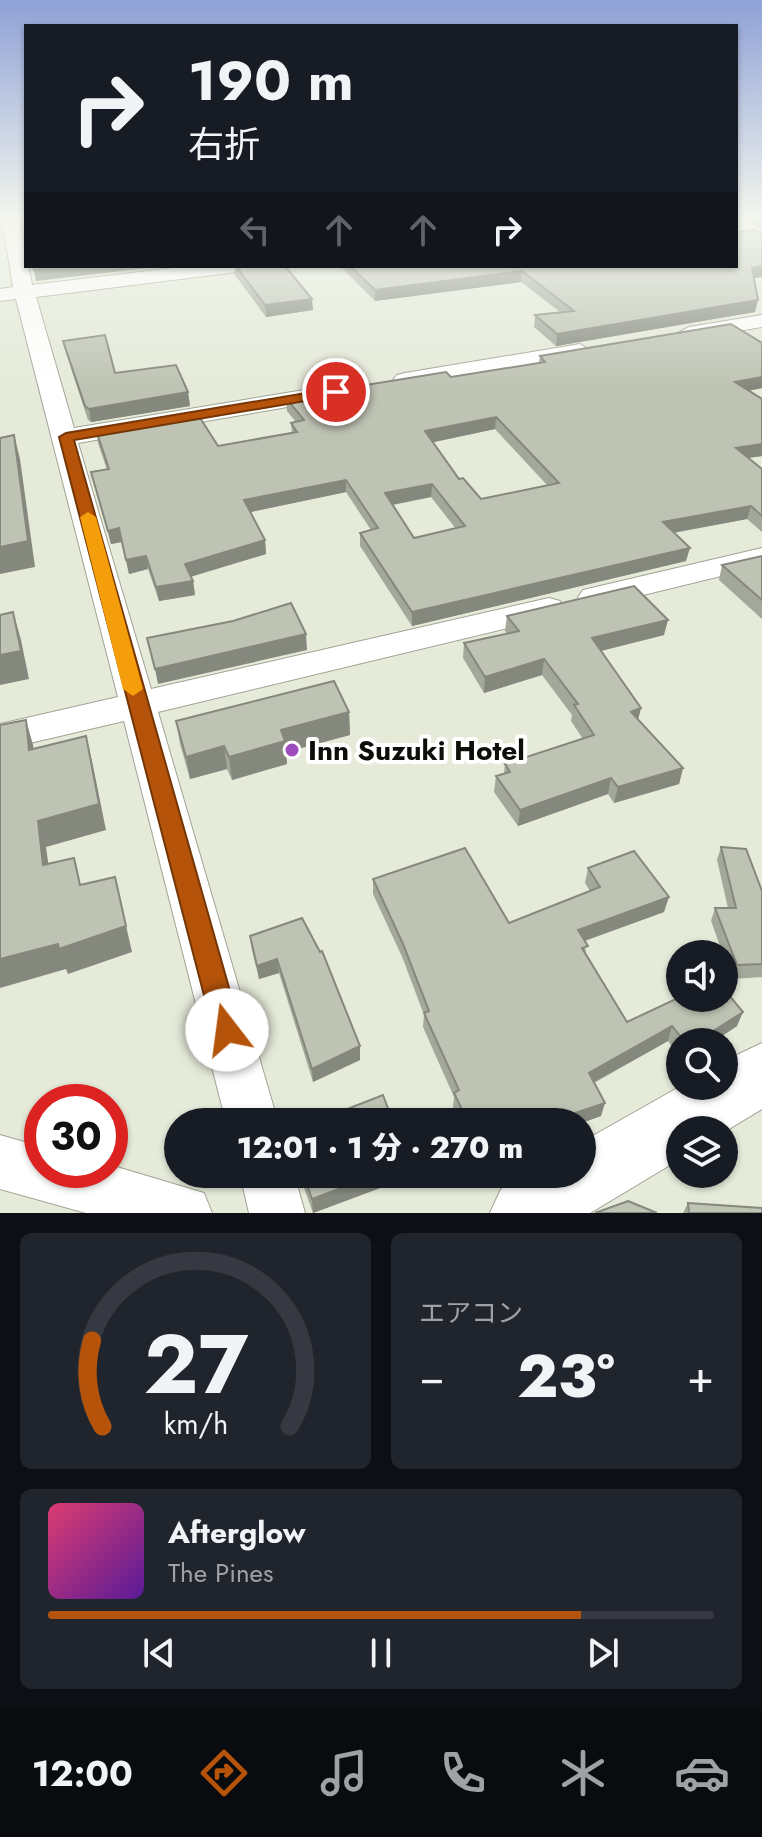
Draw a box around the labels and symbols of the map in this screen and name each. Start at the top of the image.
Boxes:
pin [302,358,370,426]
place label: Inn Suzuki Hotel [308,730,525,771]
marker: Inn Suzuki Hotel [283,741,301,759]
position arrow [185,988,269,1072]
speed limit sign: 30 [24,1084,128,1188]

